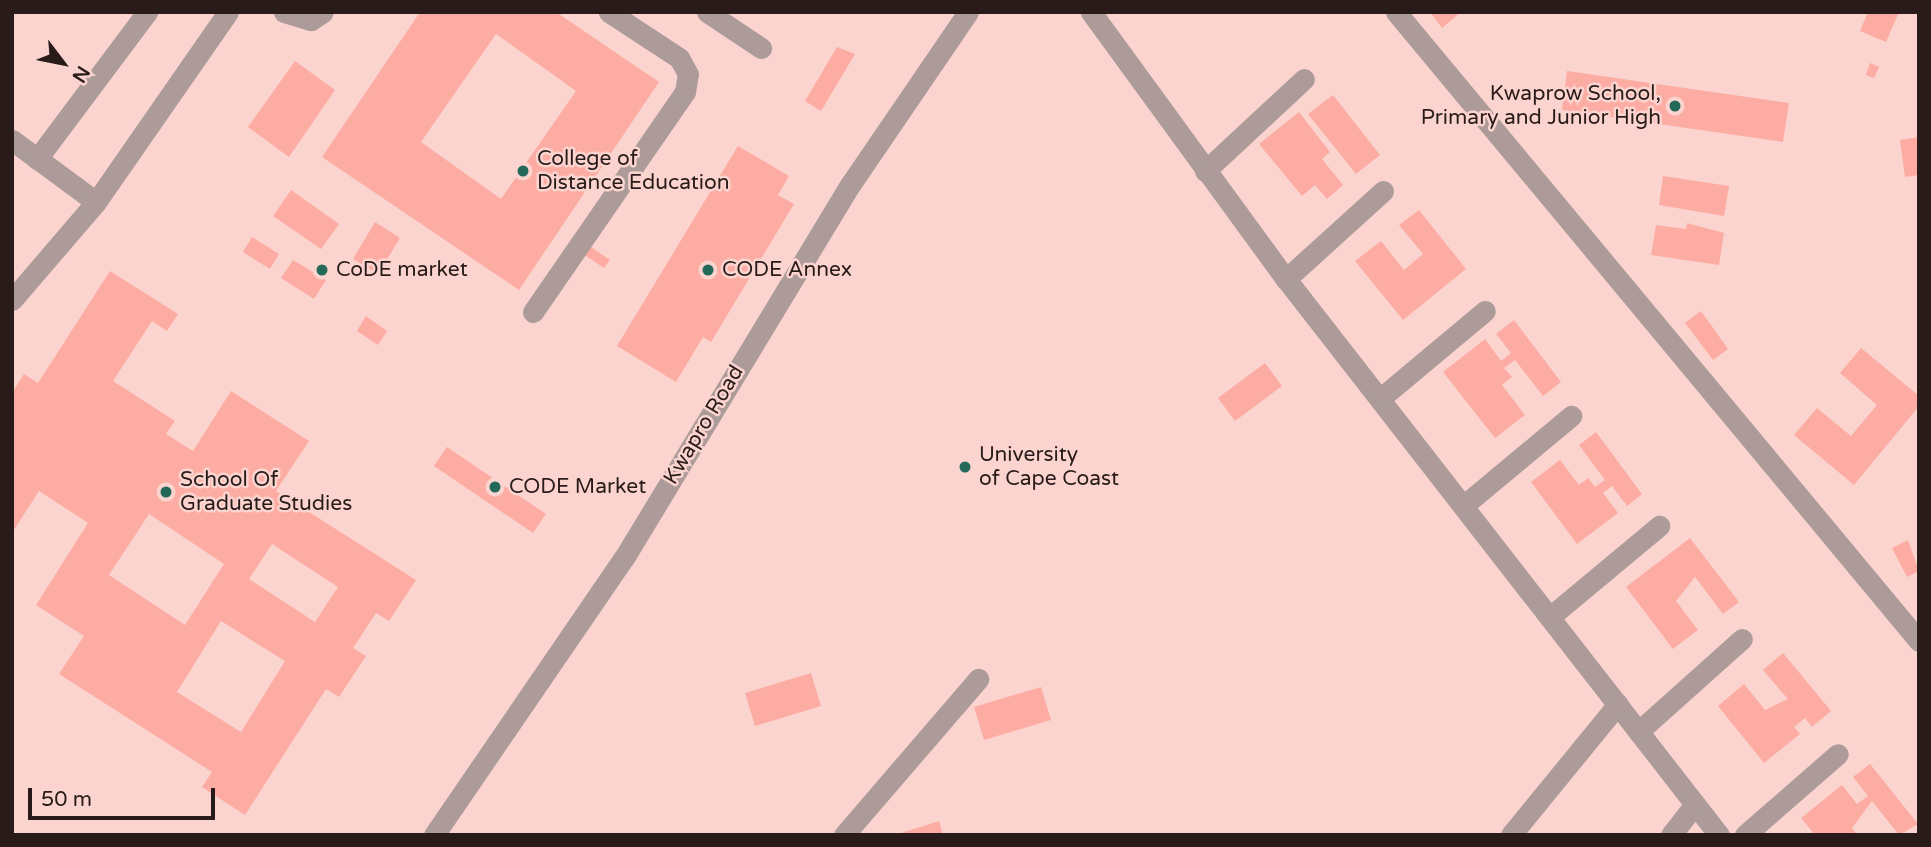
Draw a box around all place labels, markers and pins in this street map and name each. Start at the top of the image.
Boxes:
place label: Kwaprow School, Primary and Junior High [1421,81,1661,131]
marker: Kwaprow School, Primary and Junior High [1667,98,1683,114]
place label: College of Distance Education [537,146,730,196]
marker: College of Distance Education [515,163,531,179]
place label: CoDE market [336,257,468,283]
place label: CODE Annex [722,257,852,283]
marker: CoDE market [314,262,330,278]
marker: CODE Annex [700,262,716,278]
place label: University of Cape Coast [979,442,1119,492]
marker: University of Cape Coast [957,459,973,475]
place label: School Of Graduate Studies [180,467,352,517]
place label: CODE Market [509,474,646,500]
marker: CODE Market [487,479,503,495]
marker: School Of Graduate Studies [158,484,174,500]

